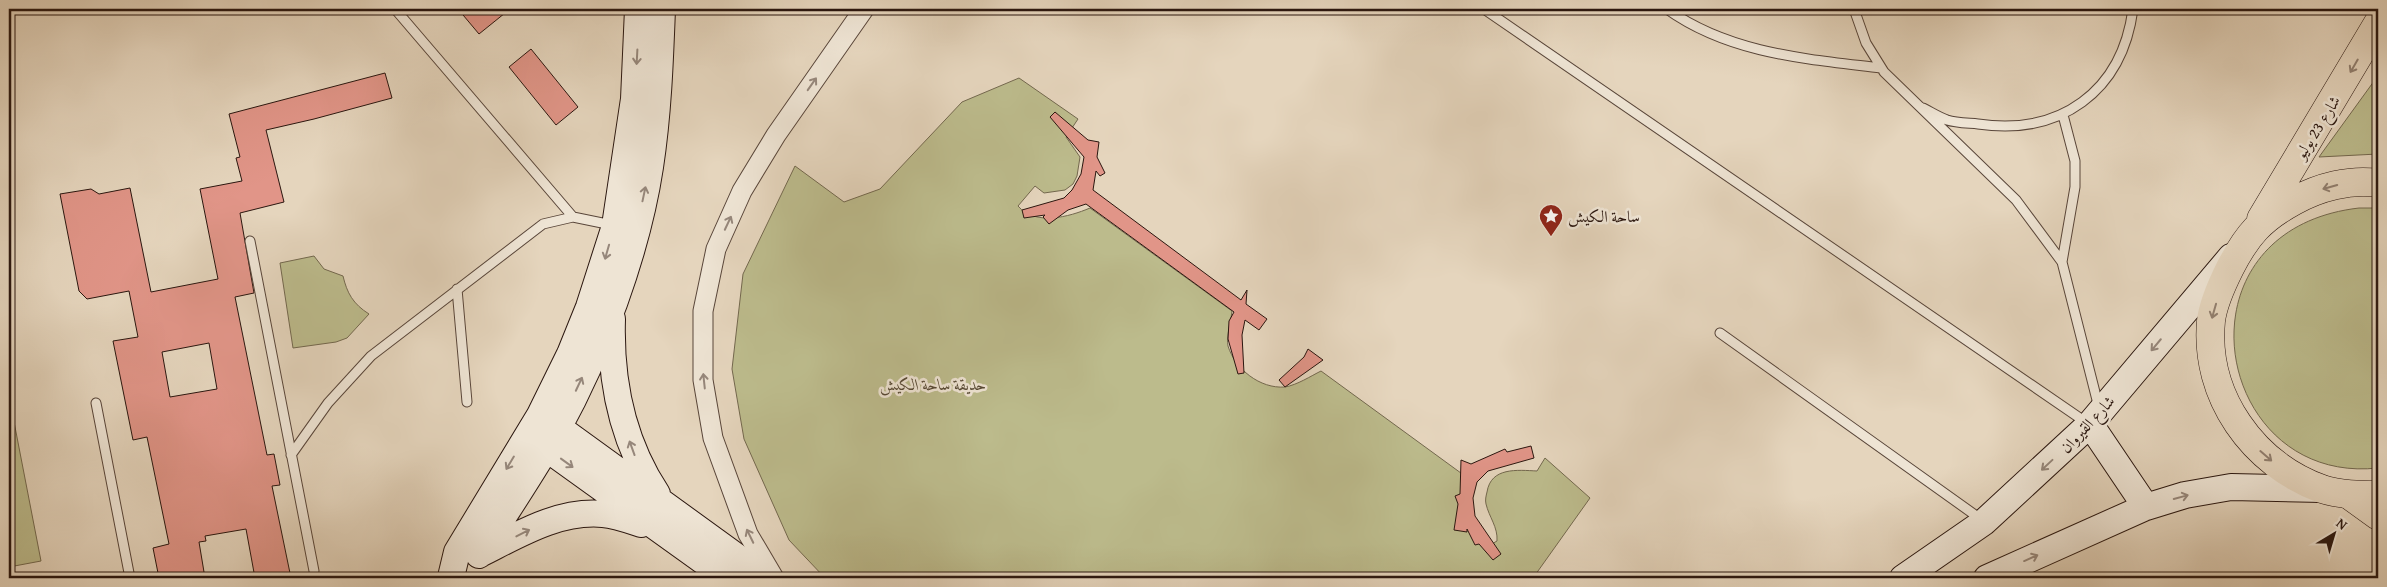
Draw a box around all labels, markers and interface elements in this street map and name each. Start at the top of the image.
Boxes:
one-way arrow [632,49,642,65]
one-way arrow [2349,58,2359,73]
one-way arrow [807,77,817,91]
street label: شارع 23 يوليو [2287,91,2348,166]
one-way arrow [2322,182,2338,192]
one-way arrow [640,187,649,203]
place icon: ساحة الكيش [1538,203,1564,237]
place label: ساحة الكيش [1568,204,1640,228]
one-way arrow [723,215,733,230]
one-way arrow [601,244,611,260]
one-way arrow [2209,303,2219,319]
one-way arrow [2150,338,2161,351]
park label: حديقة ساحة الكيش [879,372,987,396]
one-way arrow [699,373,709,389]
one-way arrow [574,377,584,392]
street label: شارع القيروان [2054,390,2122,460]
one-way arrow [627,441,636,456]
one-way arrow [2260,451,2273,462]
one-way arrow [505,455,515,469]
one-way arrow [560,458,574,468]
one-way arrow [2040,459,2053,471]
one-way arrow [2173,491,2189,501]
north arrow [2310,510,2360,560]
text: N [2332,513,2352,535]
one-way arrow [515,527,530,537]
one-way arrow [745,529,754,544]
one-way arrow [2023,553,2038,563]

